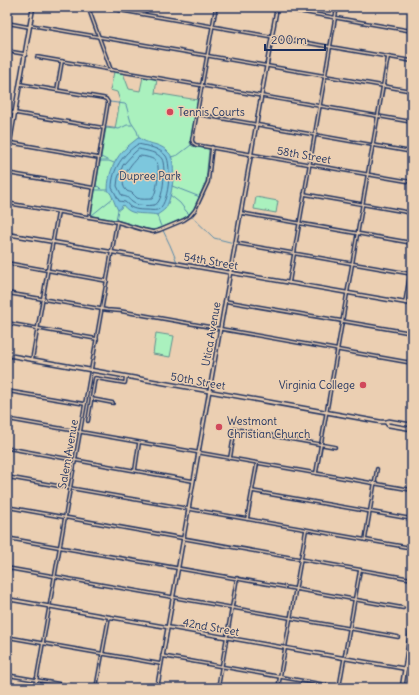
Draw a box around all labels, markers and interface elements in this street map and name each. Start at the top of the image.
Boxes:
scale bar [265,26,325,52]
text: 200 m [271,32,307,47]
place label: Tennis Courts [178,105,245,119]
marker: Tennis Courts [165,107,175,117]
street label: 58th Street [276,143,332,167]
park label: Dupree Park [119,169,181,183]
street label: 54th Street [183,249,239,273]
street label: Utica Avenue [198,301,224,367]
street label: 50th Street [169,369,227,393]
place label: Virginia College [279,378,355,392]
marker: Virginia College [358,380,368,390]
place label: Westmont Christian Church [227,414,310,441]
street label: Salem Avenue [55,418,81,490]
marker: Westmont Christian Church [214,422,224,432]
street label: 42nd Street [182,615,241,639]

